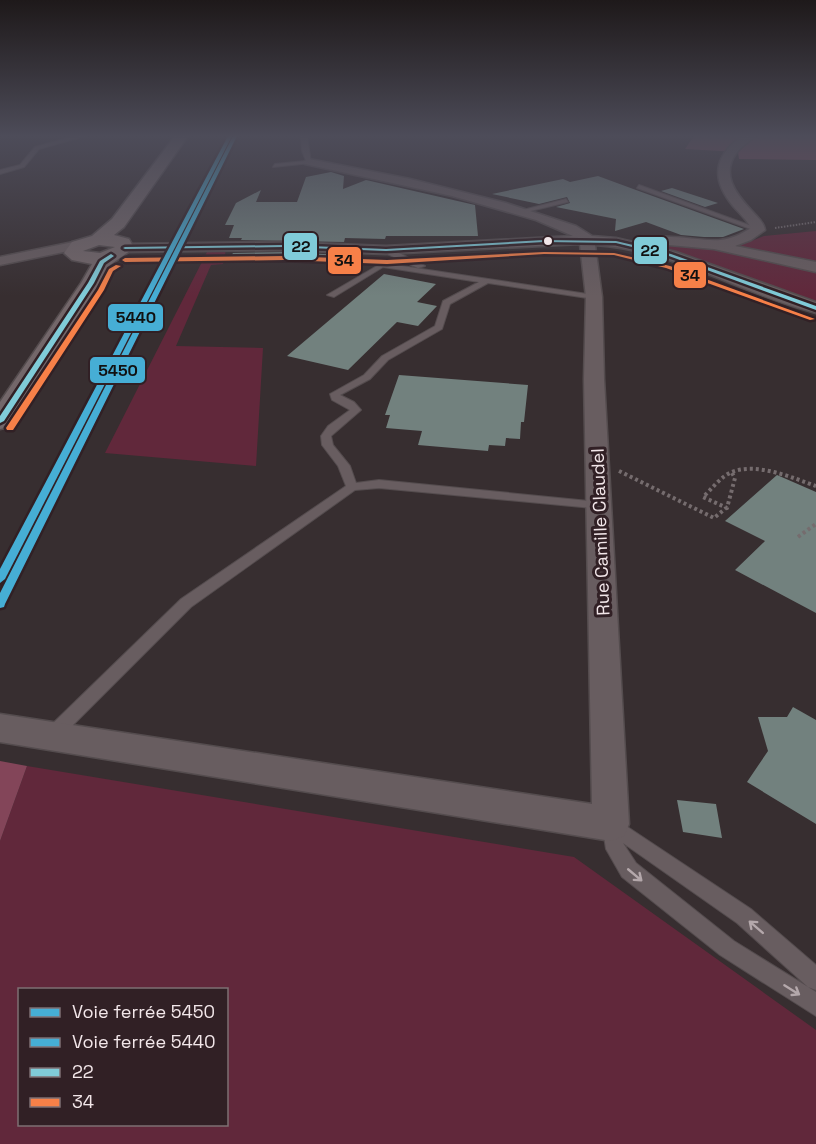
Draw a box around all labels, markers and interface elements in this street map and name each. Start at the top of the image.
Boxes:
line badge: 22 [283,232,318,261]
unlabelled marker [542,235,554,247]
text: 22 [291,236,311,257]
line badge: 22 [633,236,668,265]
text: 22 [640,240,660,261]
line badge: 34 [327,246,362,275]
text: 34 [334,250,354,271]
line badge: 34 [673,261,707,289]
text: 34 [680,265,700,286]
line badge: 5440 [107,303,164,332]
text: 5440 [116,307,156,328]
line badge: 5450 [89,356,146,384]
text: 5450 [98,360,138,381]
street label: Rue Camille Claudel [586,448,614,616]
one-way arrow [627,868,643,881]
one-way arrow [748,920,764,933]
one-way arrow [784,983,801,996]
legend [18,988,228,1126]
text: Voie ferrée 5450 [72,1000,215,1023]
text: Voie ferrée 5440 [72,1030,215,1053]
text: 22 [72,1060,94,1083]
text: 34 [72,1090,94,1113]

